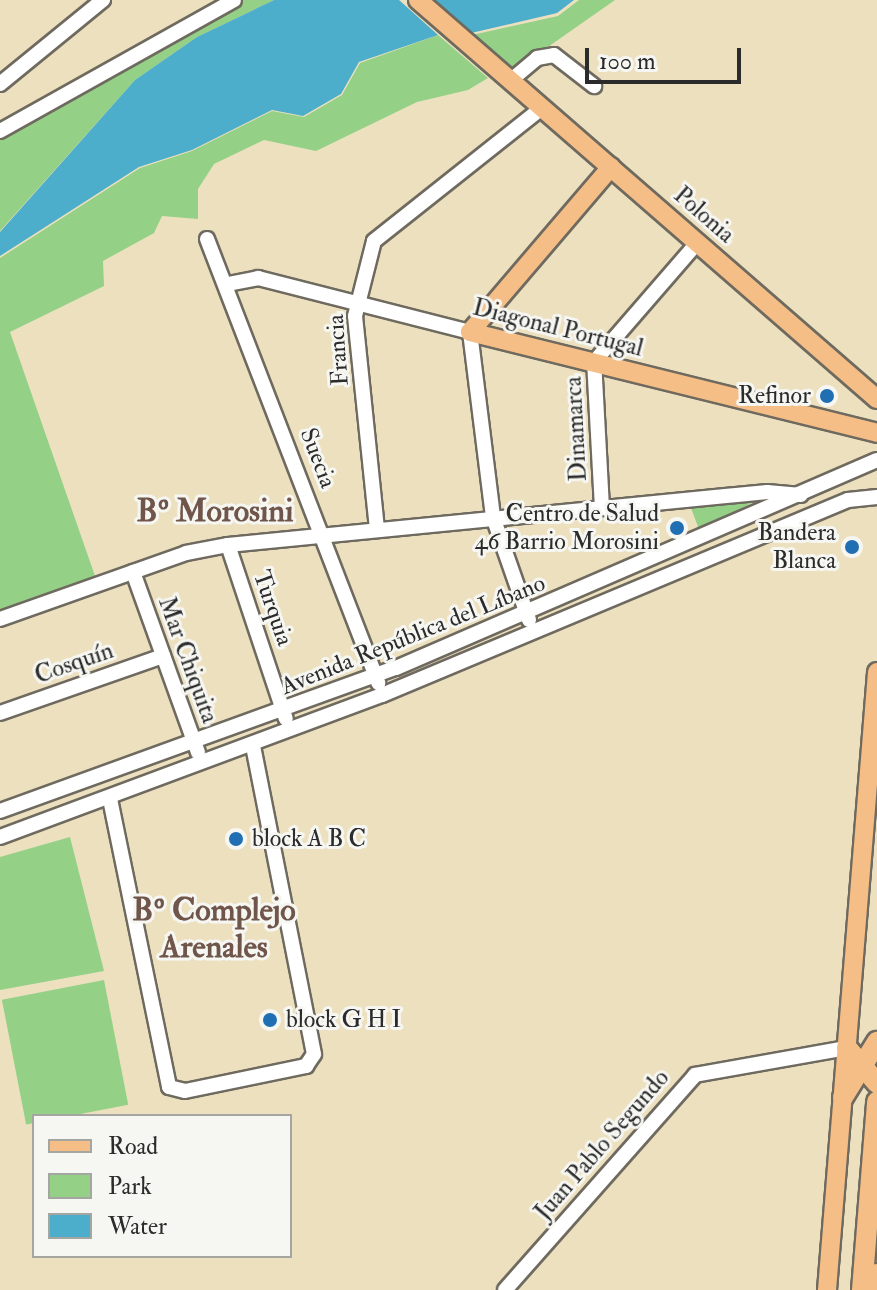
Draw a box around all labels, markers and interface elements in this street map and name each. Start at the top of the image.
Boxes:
scale bar [589,32,745,82]
text: 100 m [599,46,656,77]
street label: Polonia [668,181,740,249]
street label: Diagonal Portugal [470,293,646,363]
street label: Francia [321,313,355,387]
street label: Dinamarca [559,376,593,482]
place label: Refinor [738,382,811,410]
marker: Refinor [818,387,836,405]
street label: Suecia [294,424,342,492]
district label: Bº Morosini [136,492,294,530]
place label: Centro de Salud 46 Barrio Morosini [474,500,659,556]
marker: Centro de Salud 46 Barrio Morosini [666,517,688,539]
place label: Bandera Blanca [757,519,836,575]
marker: Bandera Blanca [843,538,861,556]
street label: Turquia [247,566,299,650]
street label: Avenida República del Líbano [277,569,549,701]
street label: Mar Chiquita [152,593,224,727]
street label: Cosquín [31,636,117,690]
place label: block A B C [252,825,366,853]
marker: block A B C [227,830,245,848]
district label: Bº Complejo Arenales [132,892,296,967]
place label: block G H I [286,1006,401,1034]
marker: block G H I [261,1011,279,1029]
street label: Juan Pablo Segundo [529,1064,675,1226]
legend [32,1114,292,1258]
text: Road [108,1131,158,1162]
text: Park [108,1171,152,1202]
text: Water [108,1211,167,1242]

